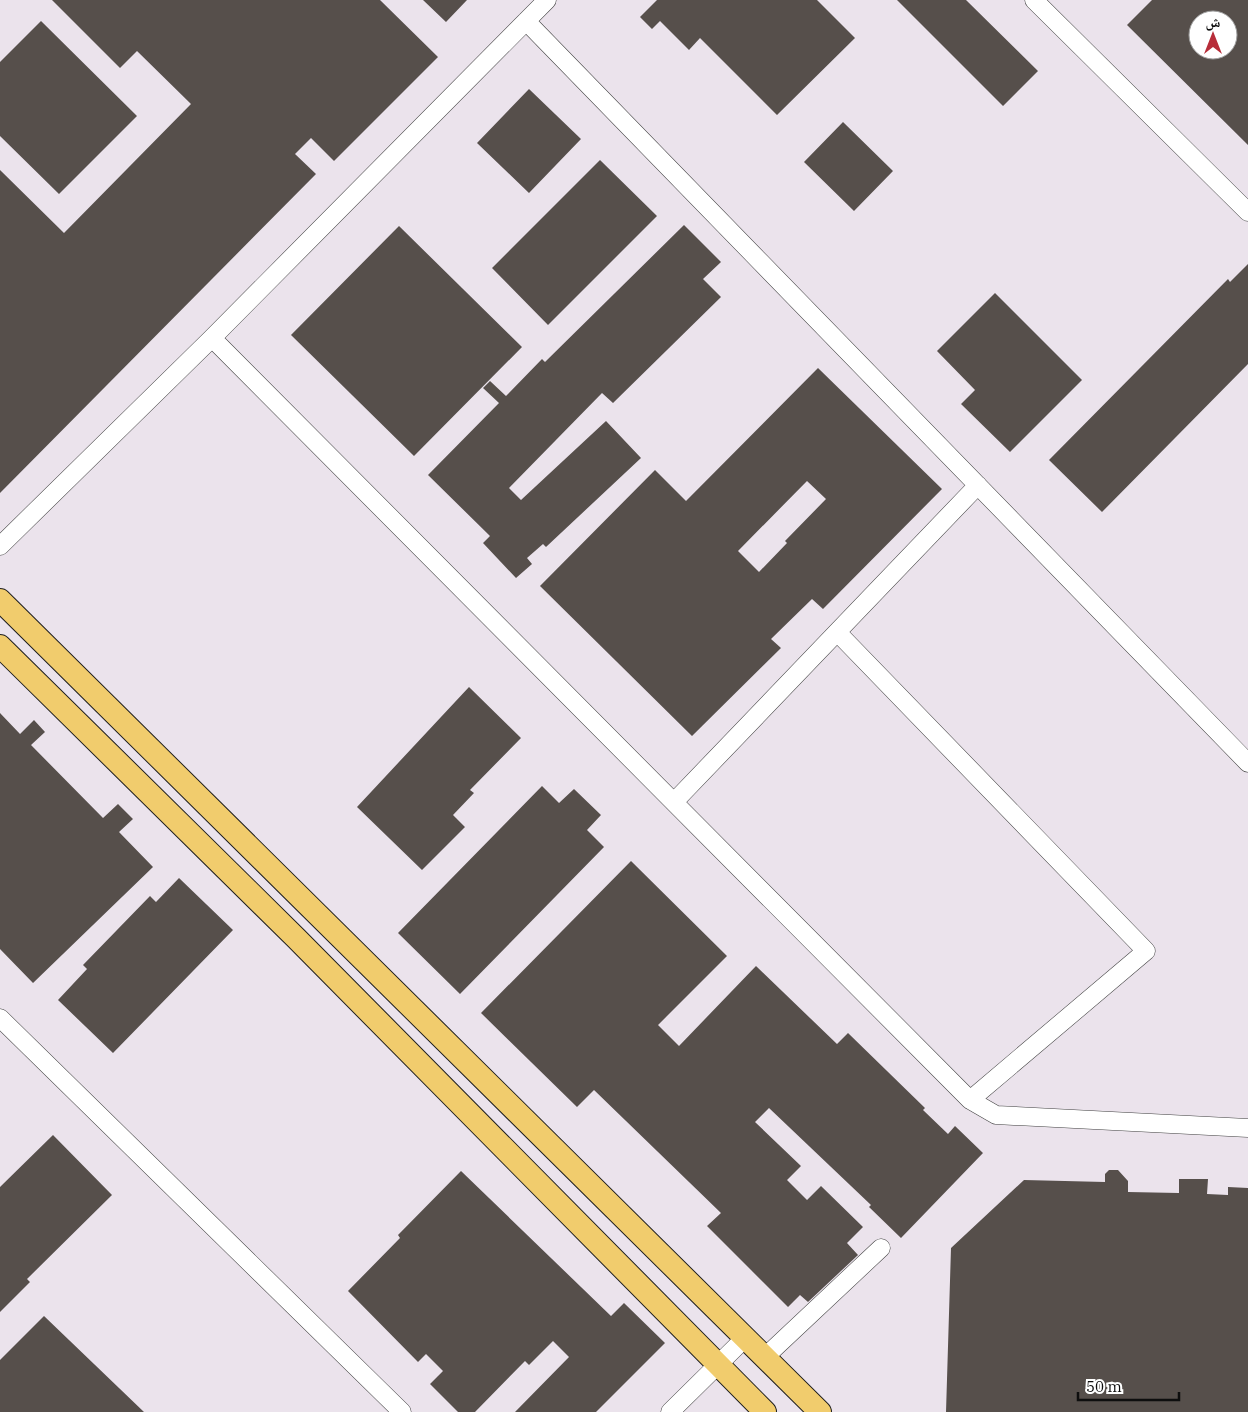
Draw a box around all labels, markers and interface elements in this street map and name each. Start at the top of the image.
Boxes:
north arrow [1188,10,1238,60]
text: ش [1206,13,1221,31]
scale bar [1078,1370,1179,1402]
text: 50 m [1086,1377,1122,1396]

